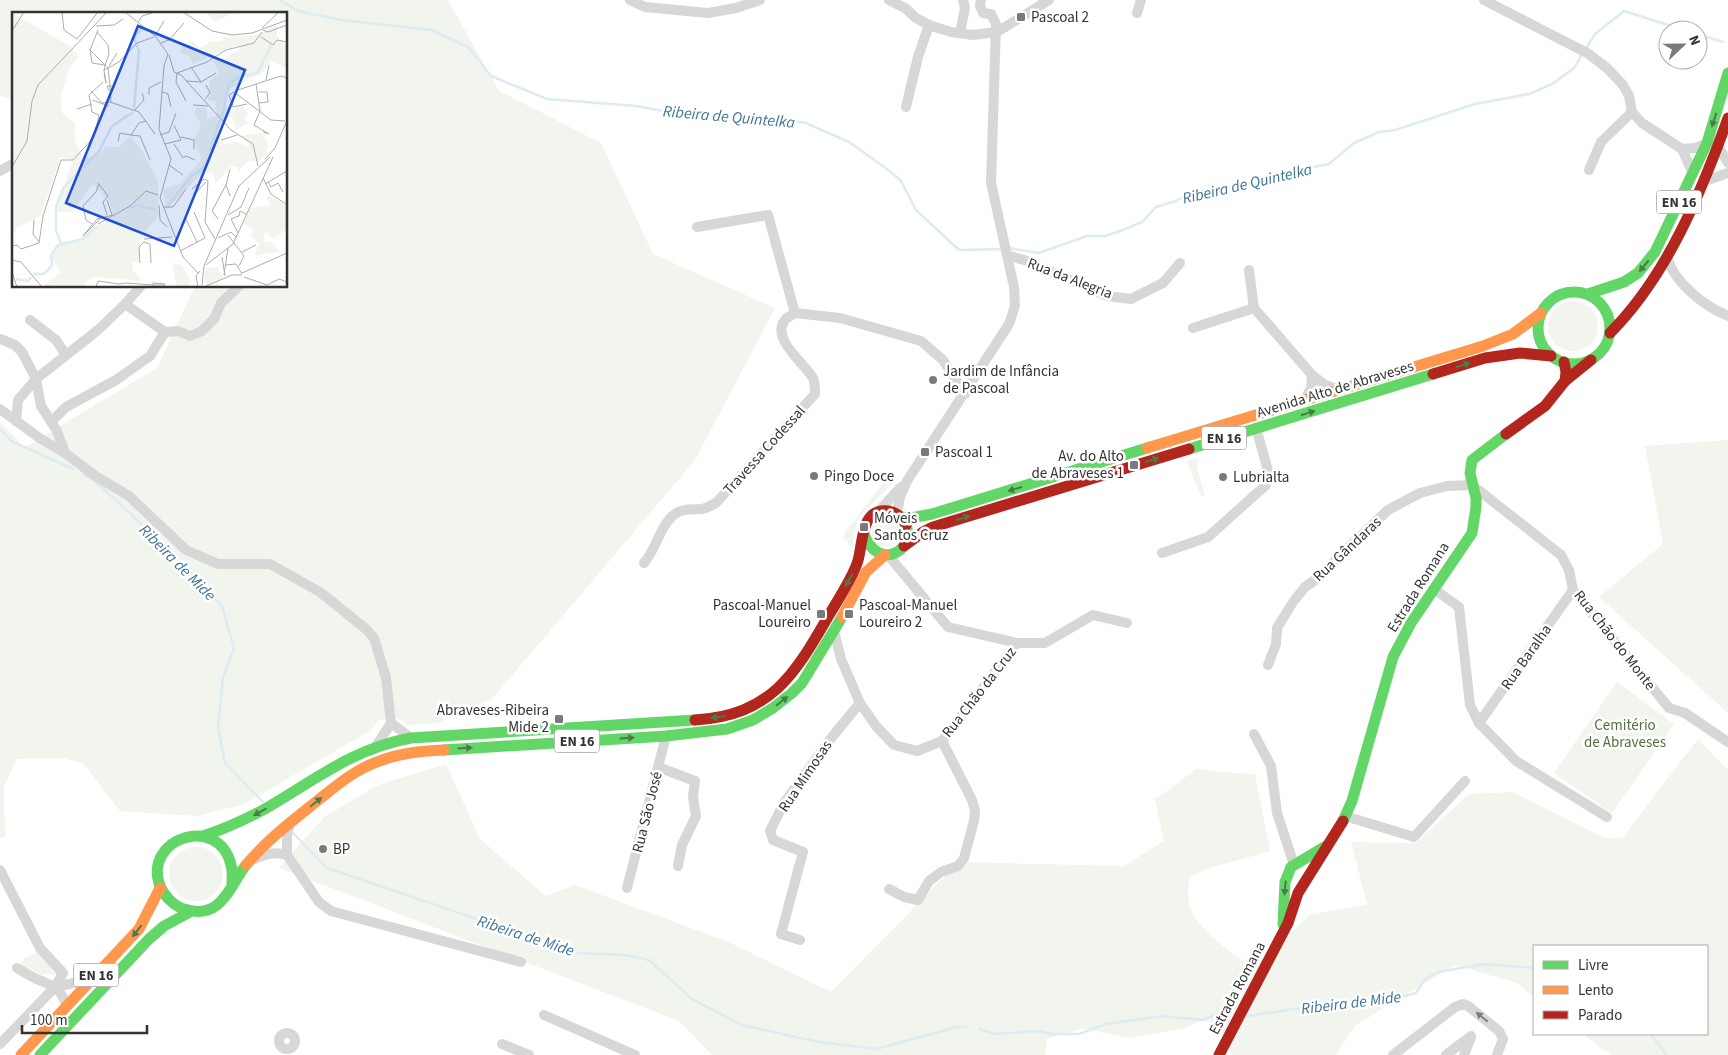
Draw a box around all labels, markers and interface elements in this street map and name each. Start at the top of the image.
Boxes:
place label: Pascoal 2 [1031,7,1089,28]
marker: Pascoal 2 [1015,11,1027,23]
inset map [12,12,288,288]
north arrow [1658,20,1708,70]
text: N [1683,32,1705,49]
water label: Ribeira de Quintelka [662,100,796,134]
one-way arrow [1710,113,1718,128]
water label: Ribeira de Quintelka [1180,158,1315,210]
road number: EN 16 [1656,190,1702,213]
street label: Rua da Alegria [1024,253,1115,304]
one-way arrow [1638,259,1649,272]
street label: Avenida Alto de Abraveses [1254,356,1416,423]
place label: Jardim de Infância de Pascoal [943,361,1059,399]
one-way arrow [1456,361,1471,369]
marker: Jardim de Infância de Pascoal [927,374,939,386]
street label: Travessa Codessal [719,401,810,500]
one-way arrow [1300,408,1315,416]
road number: EN 16 [1202,426,1246,449]
place label: Pascoal 1 [935,442,993,463]
marker: Pascoal 1 [919,446,931,458]
place label: Av. do Alto de Abraveses 1 [1032,446,1124,484]
one-way arrow [1145,455,1160,463]
marker: Av. do Alto de Abraveses 1 [1128,459,1140,471]
place label: Pingo Doce [824,466,894,487]
place label: Lubrialta [1233,467,1289,488]
marker: Pingo Doce [808,470,820,482]
marker: Lubrialta [1217,471,1229,483]
one-way arrow [1008,485,1023,493]
place label: Móveis Santos Cruz [874,508,948,546]
street label: Rua Gândaras [1308,512,1386,587]
one-way arrow [956,513,971,521]
water label: Ribeira de Mide [134,519,221,606]
marker: Móveis Santos Cruz [858,521,870,533]
street label: Estrada Romana [1382,538,1454,636]
one-way arrow [845,573,853,587]
street label: Rua Chão do Monte [1569,586,1660,695]
place label: Pascoal-Manuel Loureiro [713,595,811,633]
place label: Pascoal-Manuel Loureiro 2 [859,595,957,633]
marker: Pascoal-Manuel Loureiro [815,608,827,620]
marker: Pascoal-Manuel Loureiro 2 [843,608,855,620]
street label: Rua Baralha [1496,620,1557,694]
street label: Rua Chão da Cruz [937,643,1021,742]
one-way arrow [775,696,788,707]
place label: Abraveses-Ribeira Mide 2 [437,700,549,738]
marker: Abraveses-Ribeira Mide 2 [553,713,565,725]
one-way arrow [710,713,726,721]
park label: Cemitério de Abraveses [1584,715,1666,753]
road number: EN 16 [554,729,600,752]
one-way arrow [619,733,635,741]
street label: Rua Mimosas [774,736,837,816]
one-way arrow [457,744,473,752]
street label: Rua São José [627,769,668,855]
one-way arrow [310,796,323,807]
one-way arrow [253,807,267,816]
place label: BP [333,839,350,860]
marker: BP [317,843,329,855]
one-way arrow [1281,881,1289,897]
water label: Ribeira de Mide [474,910,577,962]
one-way arrow [131,924,142,937]
street label: Estrada Romana [1204,938,1271,1038]
legend [1533,945,1708,1035]
text: Livre [1578,955,1608,976]
road number: EN 16 [74,964,118,986]
text: Lento [1578,980,1614,1001]
water label: Ribeira de Mide [1300,986,1403,1020]
scale bar [22,1002,148,1034]
text: Parado [1578,1005,1622,1026]
text: 100 m [30,1010,68,1031]
one-way arrow [1475,1011,1488,1022]

